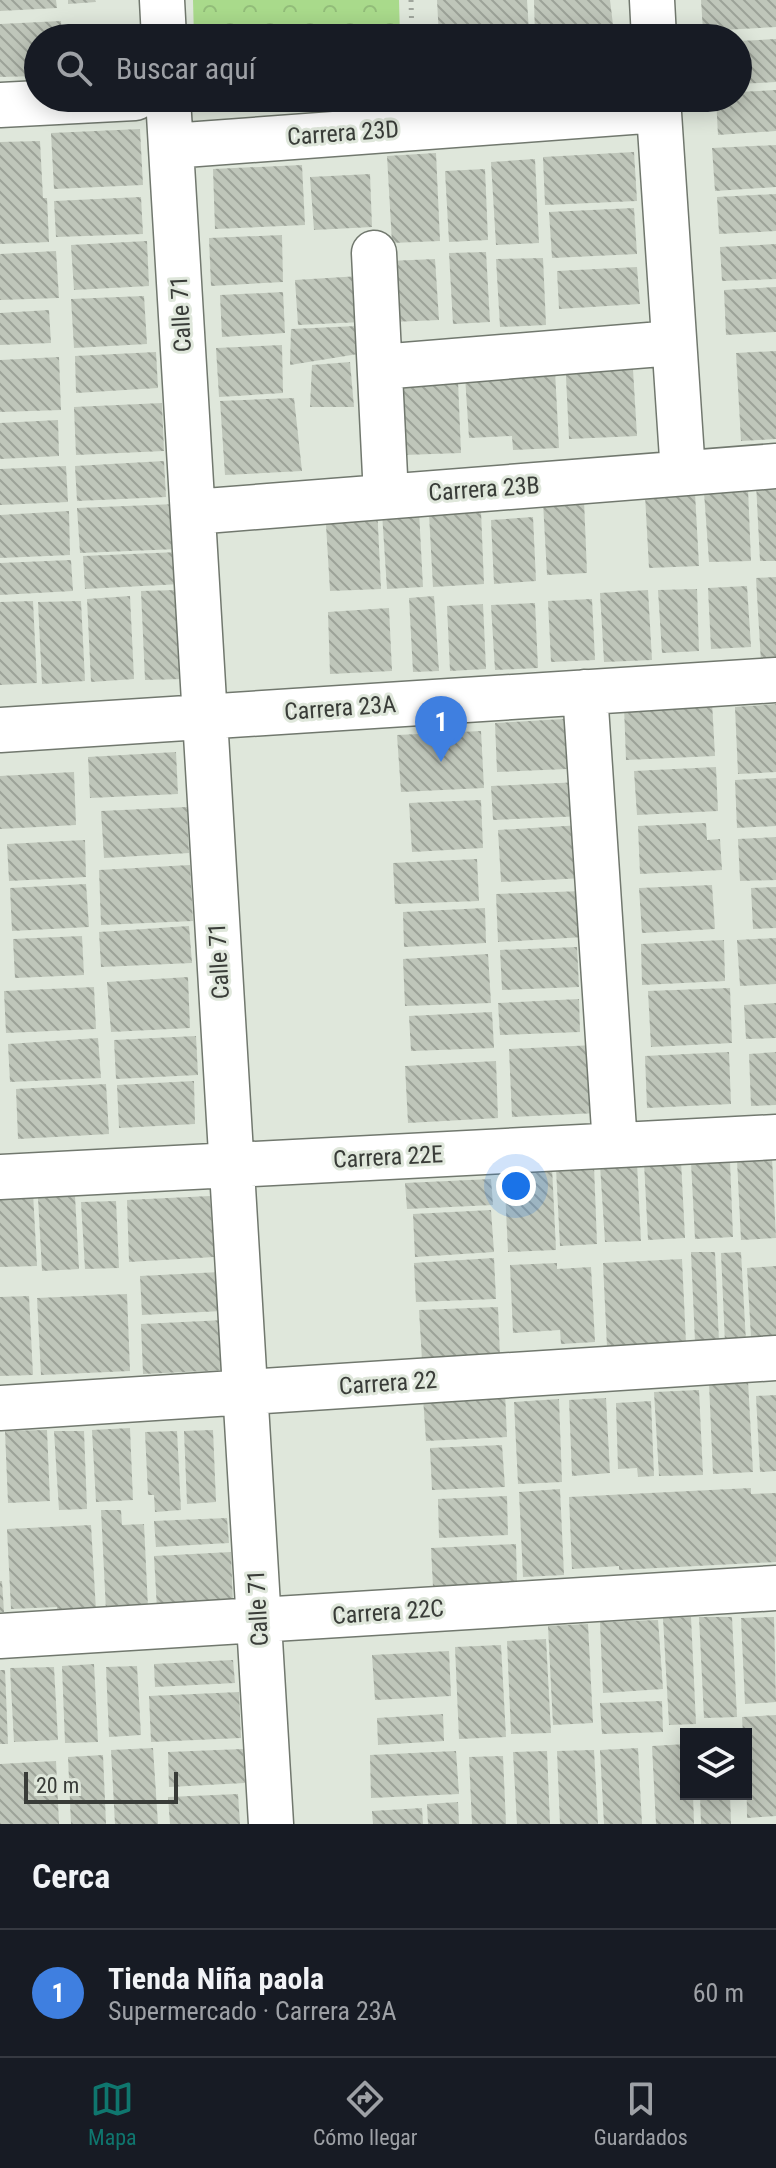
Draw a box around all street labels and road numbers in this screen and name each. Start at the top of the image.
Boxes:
street label: Carrera 23D [286,115,400,151]
street label: Calle 71 [165,275,197,353]
street label: Carrera 23B [427,471,541,507]
street label: Carrera 23A [283,690,397,726]
street label: Calle 71 [203,922,235,1000]
street label: Carrera 22E [332,1140,444,1174]
street label: Carrera 22 [338,1366,438,1400]
street label: Calle 71 [242,1569,274,1647]
street label: Carrera 22C [331,1594,445,1630]

